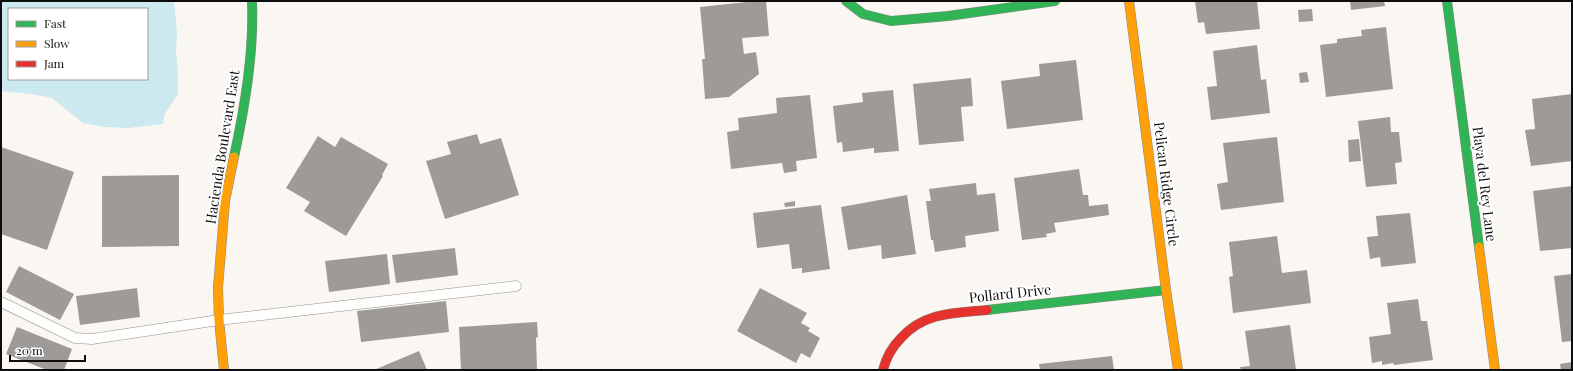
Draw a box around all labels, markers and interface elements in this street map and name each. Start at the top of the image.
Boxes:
legend [8,8,148,80]
text: Fast [44,15,67,31]
text: Slow [44,35,70,51]
text: Jam [43,55,65,71]
street label: Hacienda Boulevard East [200,68,244,225]
street label: Pelican Ridge Circle [1150,121,1184,247]
street label: Playa del Rey Lane [1469,125,1501,243]
street label: Pollard Drive [968,279,1052,307]
scale bar [10,337,85,363]
text: 20 m [16,342,43,358]

